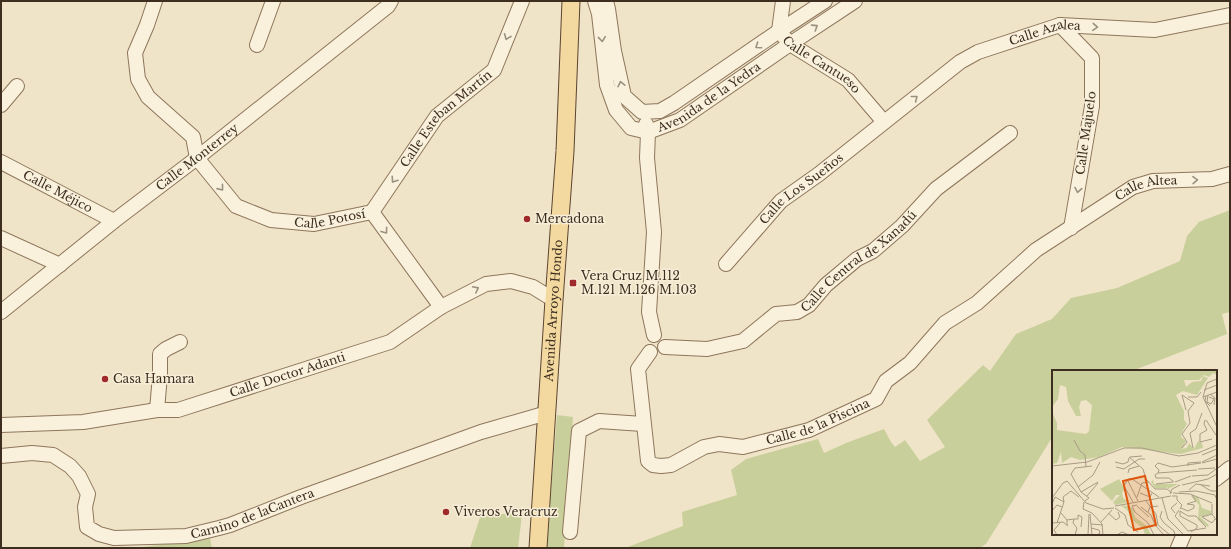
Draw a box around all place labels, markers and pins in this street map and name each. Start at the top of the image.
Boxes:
place label: Mercadona [535,211,605,226]
marker: Mercadona [522,214,532,224]
place label: Vera Cruz M.112 M.121 M.126 M.103 [580,268,697,297]
marker: Vera Cruz M.112 M.121 M.126 M.103 [568,278,578,288]
place label: Casa Hamara [113,371,195,386]
marker: Casa Hamara [100,374,110,384]
place label: Viveros Veracruz [453,504,558,519]
marker: Viveros Veracruz [441,507,451,517]

